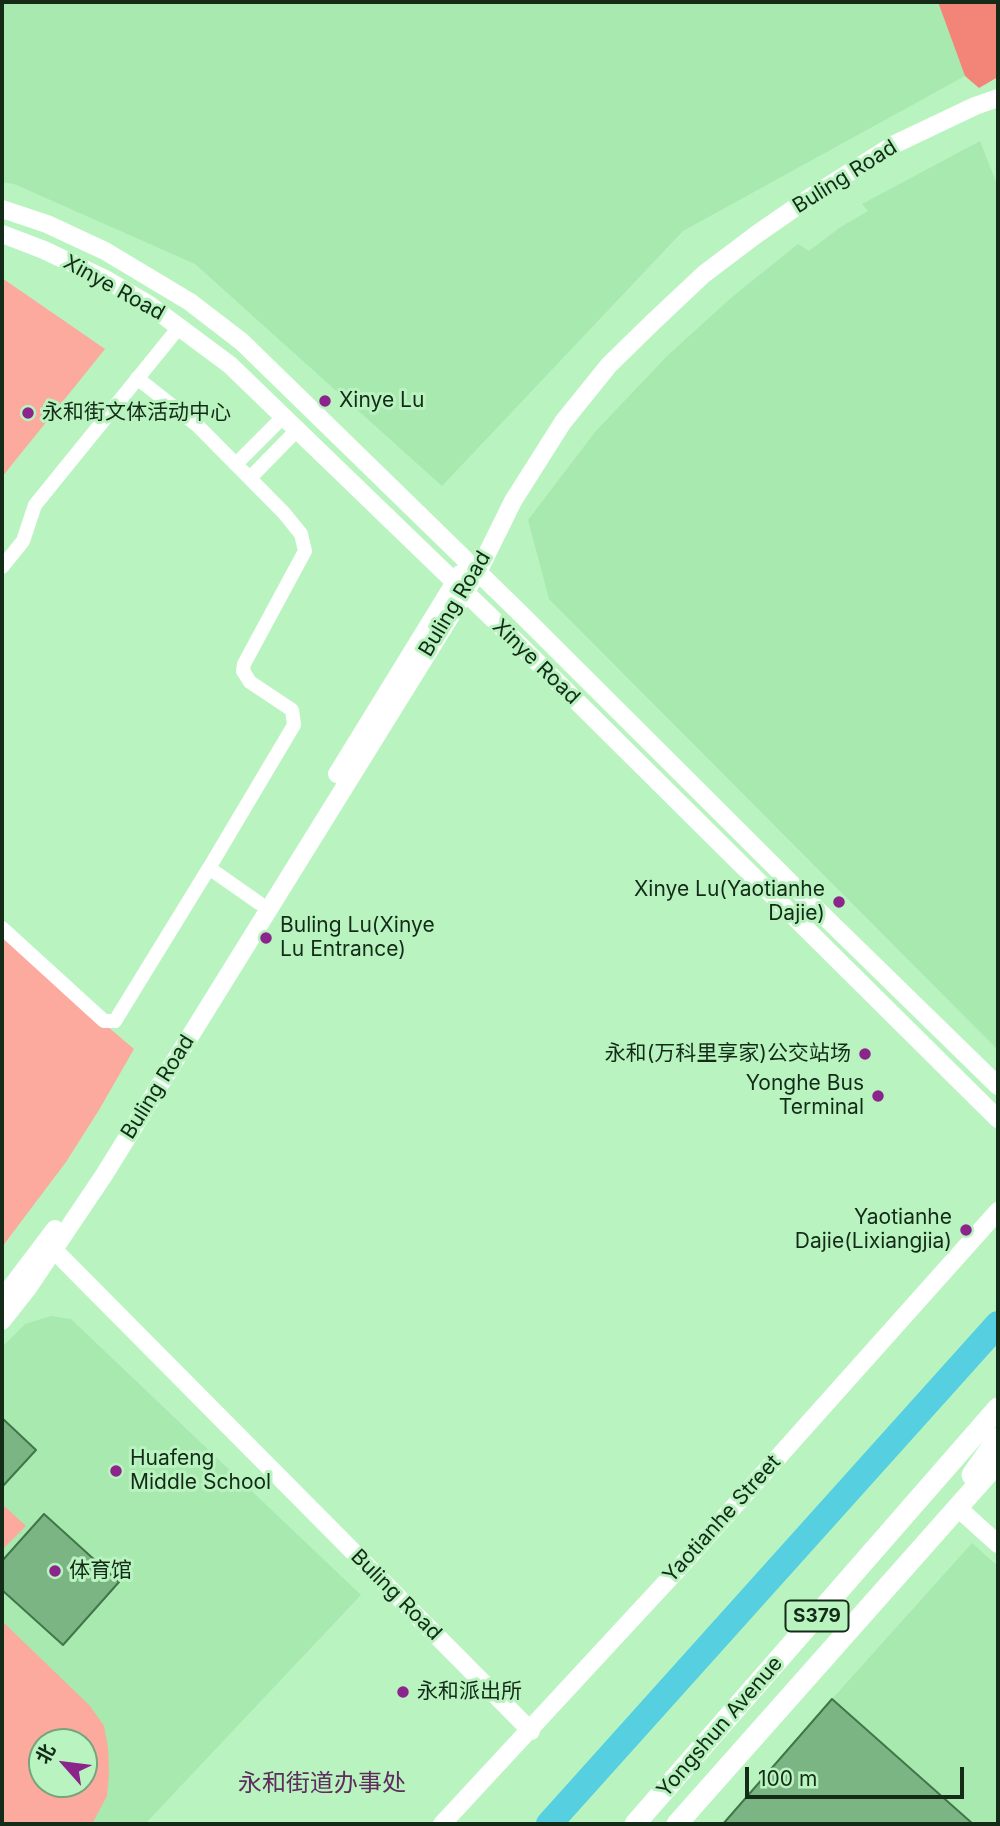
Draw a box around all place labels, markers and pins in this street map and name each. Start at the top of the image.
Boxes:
place label: Xinye Lu [339,388,424,414]
marker: Xinye Lu [317,393,333,409]
place label: 永和街文体活动中心 [42,400,231,426]
marker: 永和街文体活动中心 [20,405,36,421]
place label: Xinye Lu(Yaotianhe Dajie) [634,877,825,927]
marker: Xinye Lu(Yaotianhe Dajie) [831,894,847,910]
place label: Buling Lu(Xinye Lu Entrance) [280,913,435,963]
marker: Buling Lu(Xinye Lu Entrance) [258,930,274,946]
place label: 永和(万科里享家)公交站场 [605,1041,851,1067]
marker: 永和(万科里享家)公交站场 [857,1046,873,1062]
place label: Yonghe Bus Terminal [746,1071,864,1121]
marker: Yonghe Bus Terminal [870,1088,886,1104]
place label: Yaotianhe Dajie(Lixiangjia) [795,1205,952,1255]
marker: Yaotianhe Dajie(Lixiangjia) [958,1222,974,1238]
place label: Huafeng Middle School [130,1446,271,1496]
marker: Huafeng Middle School [108,1463,124,1479]
place label: 体育馆 [69,1558,132,1584]
marker: 体育馆 [47,1563,63,1579]
place label: 永和派出所 [417,1679,522,1705]
marker: 永和派出所 [395,1684,411,1700]

